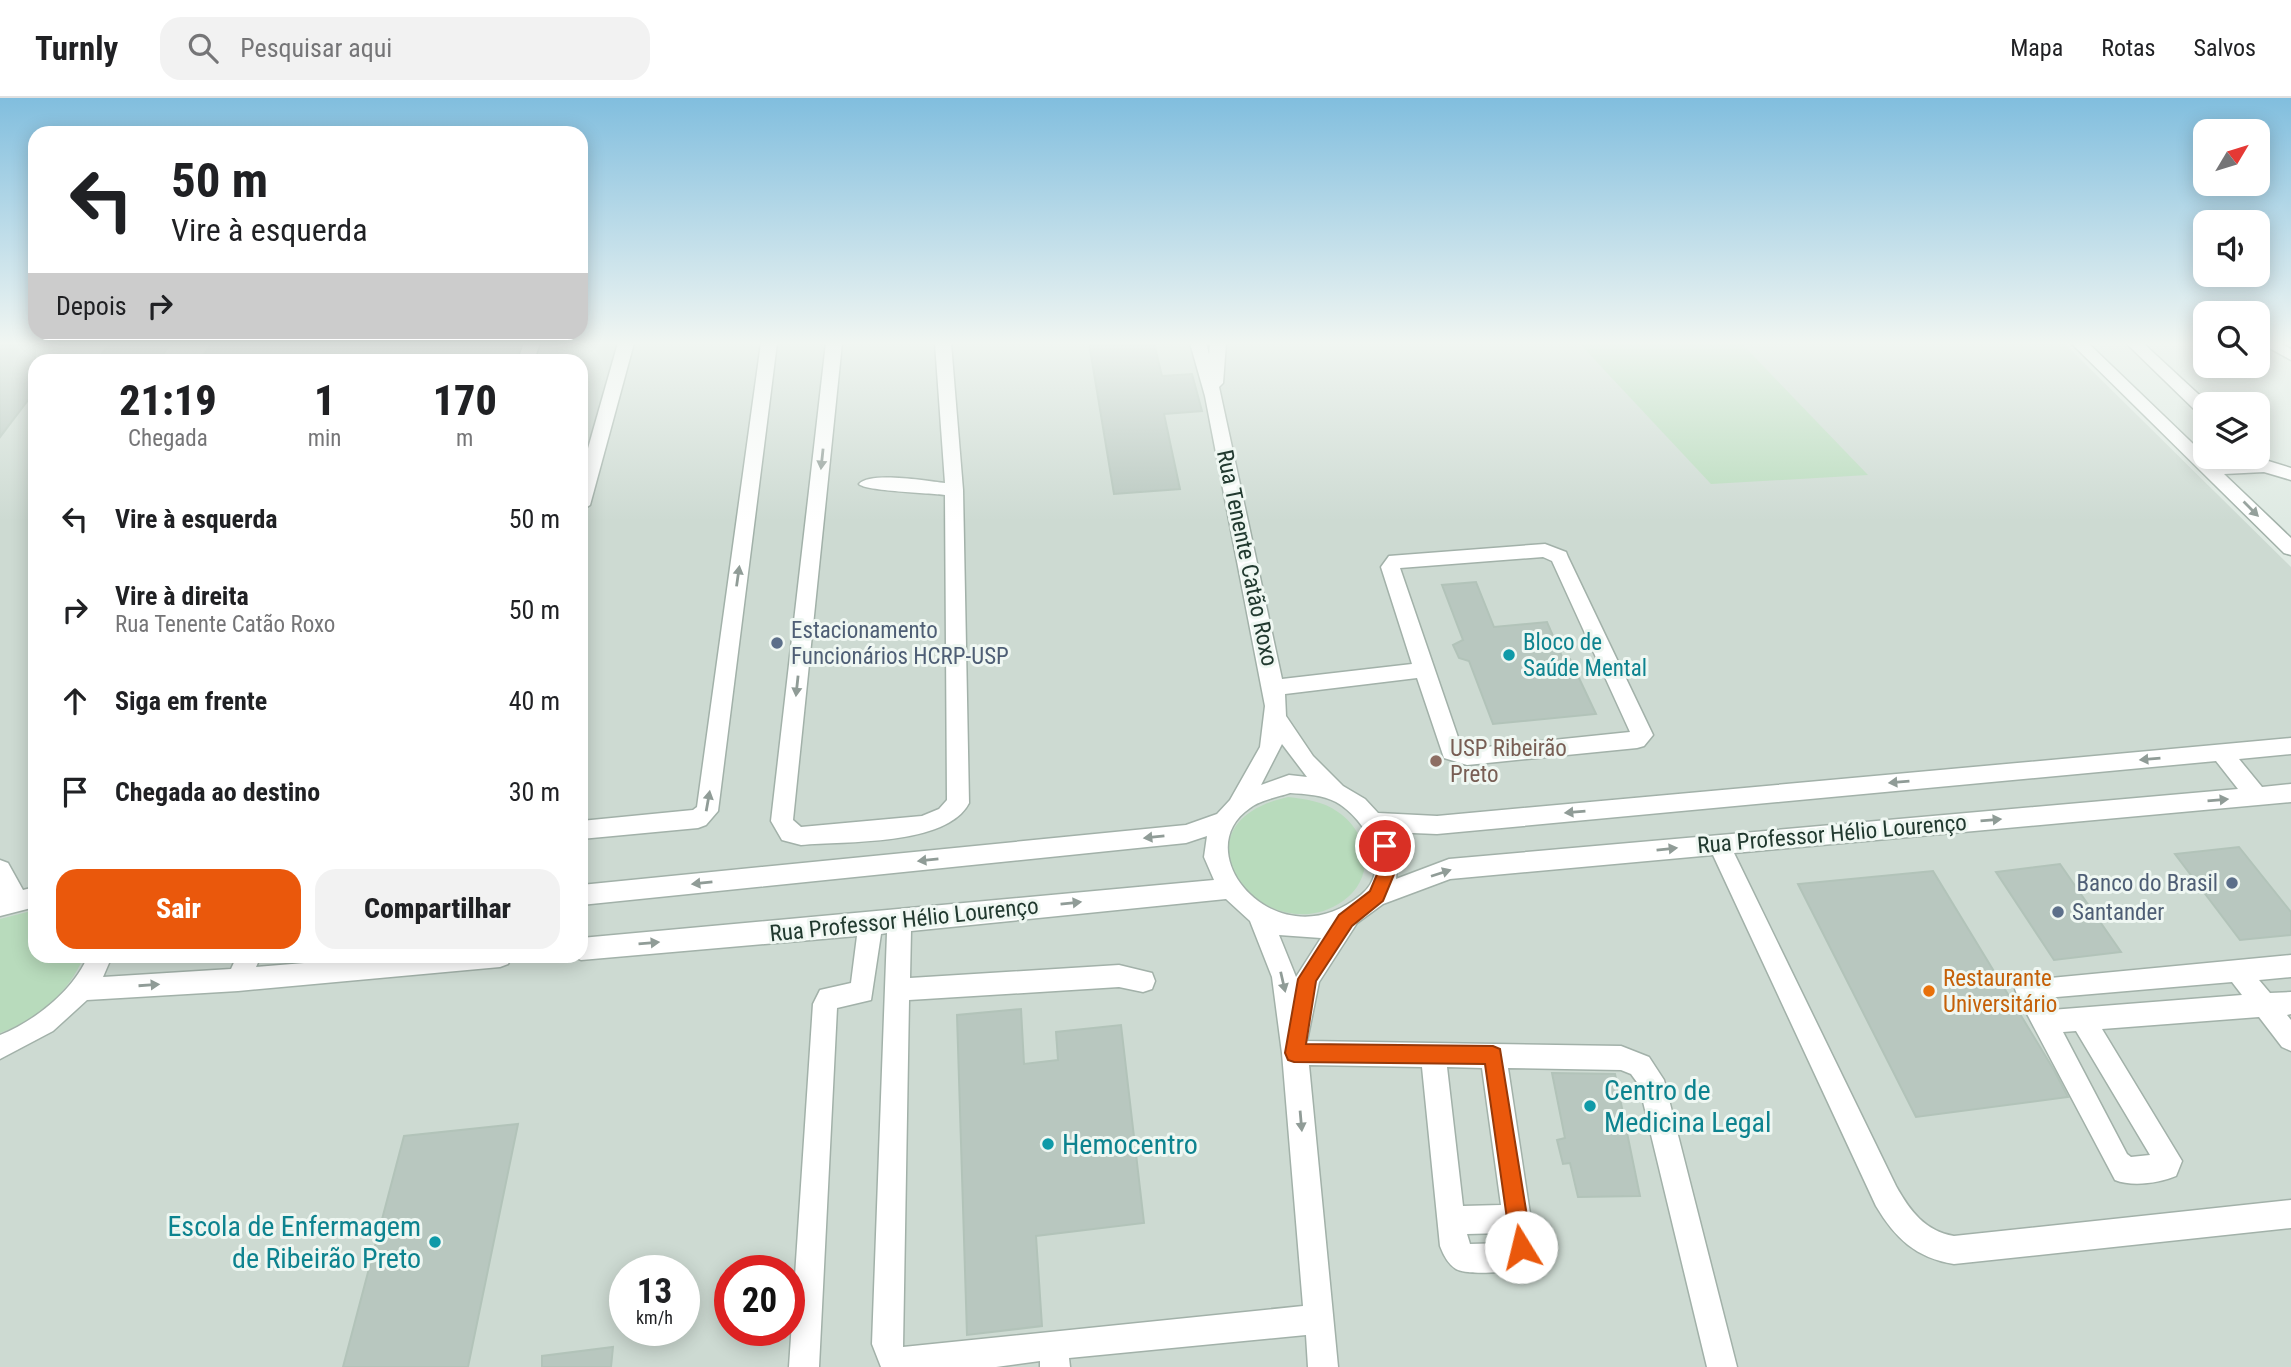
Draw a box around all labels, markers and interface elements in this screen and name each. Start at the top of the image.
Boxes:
search box [160,17,650,80]
text: Turnly [35,29,118,68]
icon: search [184,29,222,67]
text: Pesquisar aqui [240,33,392,63]
text: Mapa [2010,34,2063,62]
text: Rotas [2101,34,2155,62]
text: Salvos [2193,34,2256,62]
north arrow [2193,119,2270,196]
map controls [2193,119,2270,469]
text: 50 m [171,152,268,209]
icon: left [56,154,147,245]
button: sound [2193,210,2270,287]
text: Vire à esquerda [171,211,367,249]
icon: right [141,287,179,325]
text: Depois [56,291,127,321]
button: search [2193,301,2270,378]
text: 21:19 [119,376,216,425]
text: 1 [314,376,335,425]
text: 170 [433,376,497,425]
button: layers [2193,392,2270,469]
text: Chegada [128,425,208,452]
text: min [308,425,341,452]
text: m [456,425,473,452]
street label: Rua Tenente Catão Roxo [1211,447,1283,669]
one-way arrow [816,449,827,471]
icon: left [56,500,94,538]
one-way arrow [2243,501,2259,517]
text: Vire à esquerda [115,504,278,534]
text: 50 m [509,504,560,534]
one-way arrow [733,565,744,587]
text: Vire à direita [115,581,249,611]
icon: right [56,591,94,629]
text: 50 m [509,595,560,625]
text: Rua Tenente Catão Roxo [115,611,335,638]
place label: Estacionamento Funcionários HCRP-USP [791,617,1009,670]
place label: Bloco de Saúde Mental [1523,629,1647,682]
marker: Estacionamento Funcionários HCRP-USP [769,635,785,651]
marker: Bloco de Saúde Mental [1501,647,1517,663]
one-way arrow [792,675,803,697]
icon: ahead [56,682,94,720]
text: Siga em frente [115,686,267,716]
text: 40 m [509,686,560,716]
place label: USP Ribeirão Preto [1450,735,1567,788]
marker: USP Ribeirão Preto [1428,753,1444,769]
one-way arrow [2139,754,2161,765]
icon: arrive [56,773,94,811]
text: Chegada ao destino [115,777,320,807]
text: 30 m [509,777,560,807]
one-way arrow [1888,777,1910,788]
one-way arrow [703,790,714,812]
one-way arrow [2207,794,2229,805]
one-way arrow [1564,807,1586,818]
street label: Rua Professor Hélio Lourenço [1696,809,1968,859]
one-way arrow [1980,814,2002,825]
pin [1355,816,1415,876]
icon: arrive [1366,827,1404,865]
one-way arrow [1143,832,1165,843]
one-way arrow [1656,843,1678,854]
one-way arrow [917,855,939,866]
one-way arrow [1431,867,1452,877]
button: Sair [56,869,301,949]
button: Compartilhar [315,869,560,949]
place label: Banco do Brasil [2076,870,2218,897]
marker: Banco do Brasil [2224,875,2240,891]
one-way arrow [690,878,712,889]
street label: Rua Professor Hélio Lourenço [768,892,1040,948]
one-way arrow [1060,897,1082,908]
place label: Santander [2072,899,2164,926]
marker: Santander [2050,904,2066,920]
one-way arrow [638,937,660,948]
place label: Restaurante Universitário [1943,965,2057,1018]
one-way arrow [1278,971,1289,993]
one-way arrow [138,979,160,990]
marker: Restaurante Universitário [1921,983,1937,999]
place label: Centro de Medicina Legal [1604,1074,1771,1139]
marker: Centro de Medicina Legal [1582,1098,1598,1114]
one-way arrow [1295,1110,1306,1132]
place label: Hemocentro [1062,1128,1198,1161]
marker: Hemocentro [1040,1136,1056,1152]
place label: Escola de Enfermagem de Ribeirão Preto [167,1210,421,1275]
position arrow [1484,1210,1558,1284]
marker: Escola de Enfermagem de Ribeirão Preto [427,1234,443,1250]
speed limit sign: 20 [714,1255,805,1346]
text: 13 [637,1271,672,1312]
text: km/h [636,1307,673,1328]

